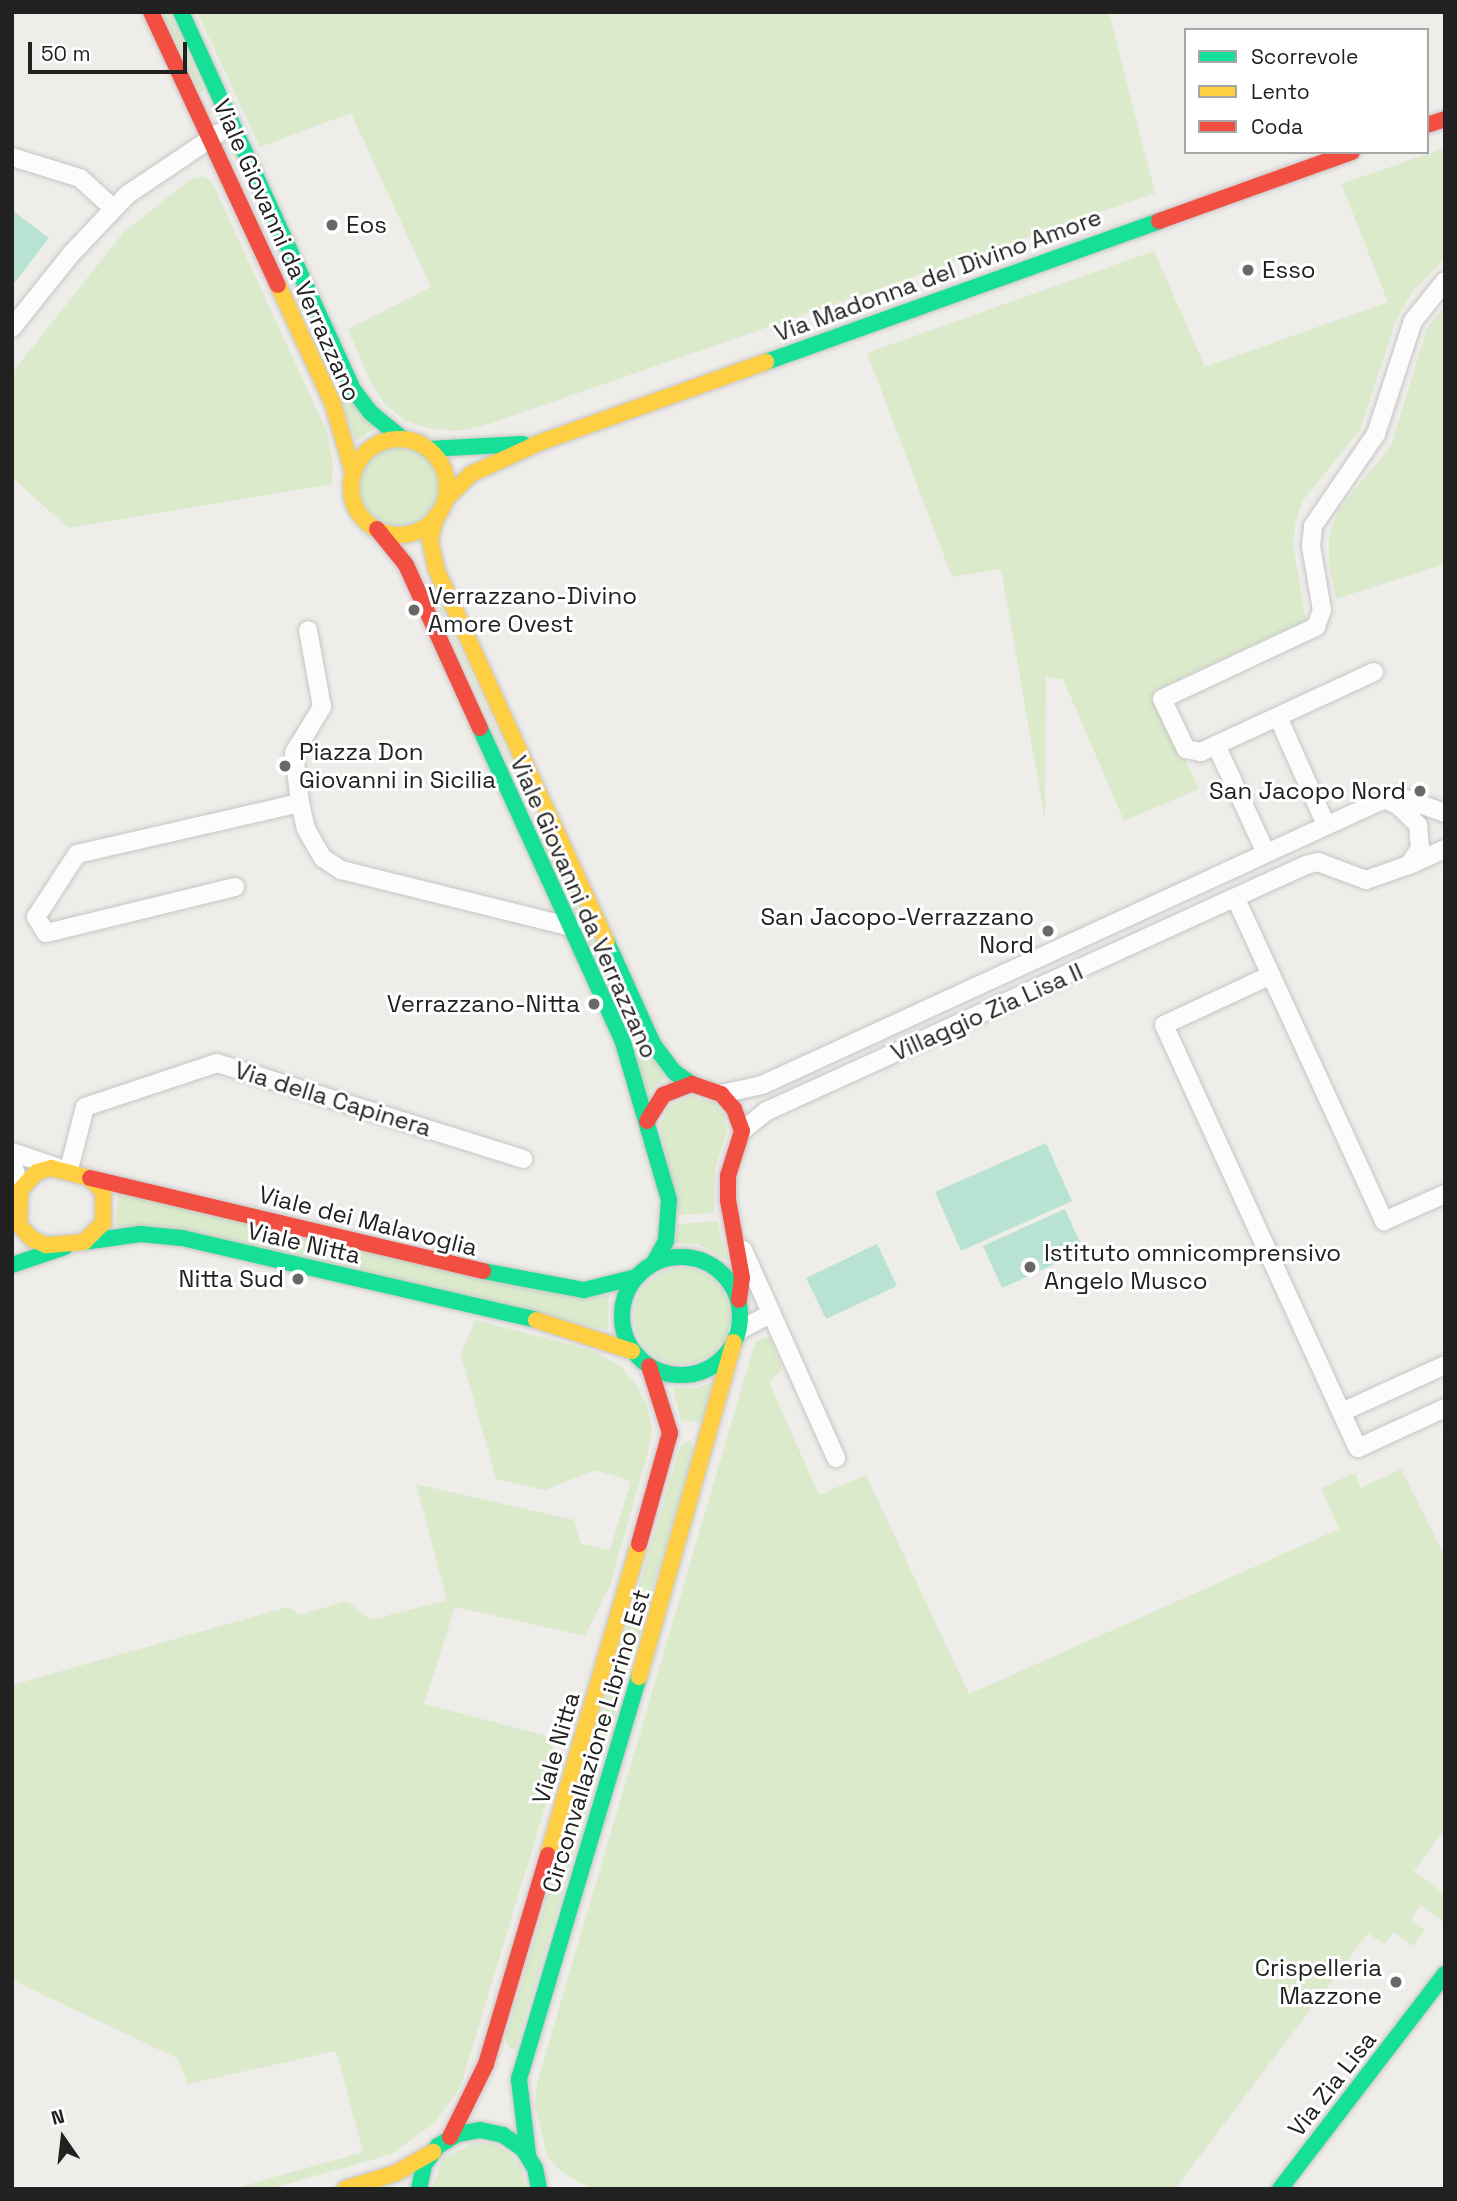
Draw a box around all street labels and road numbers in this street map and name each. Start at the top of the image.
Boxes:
street label: Viale Giovanni da Verrazzano [207,94,367,406]
street label: Via Madonna del Divino Amore [770,202,1106,348]
street label: Viale Giovanni da Verrazzano [504,751,664,1063]
street label: Villaggio Zia Lisa II [887,957,1087,1067]
street label: Via della Capinera [231,1055,435,1143]
street label: Viale dei Malavoglia [256,1180,480,1262]
street label: Viale Nitta [245,1216,363,1270]
street label: Circonvallazione Librino Est [536,1586,656,1896]
street label: Viale Nitta [526,1689,586,1807]
street label: Via Zia Lisa [1282,2026,1382,2142]

